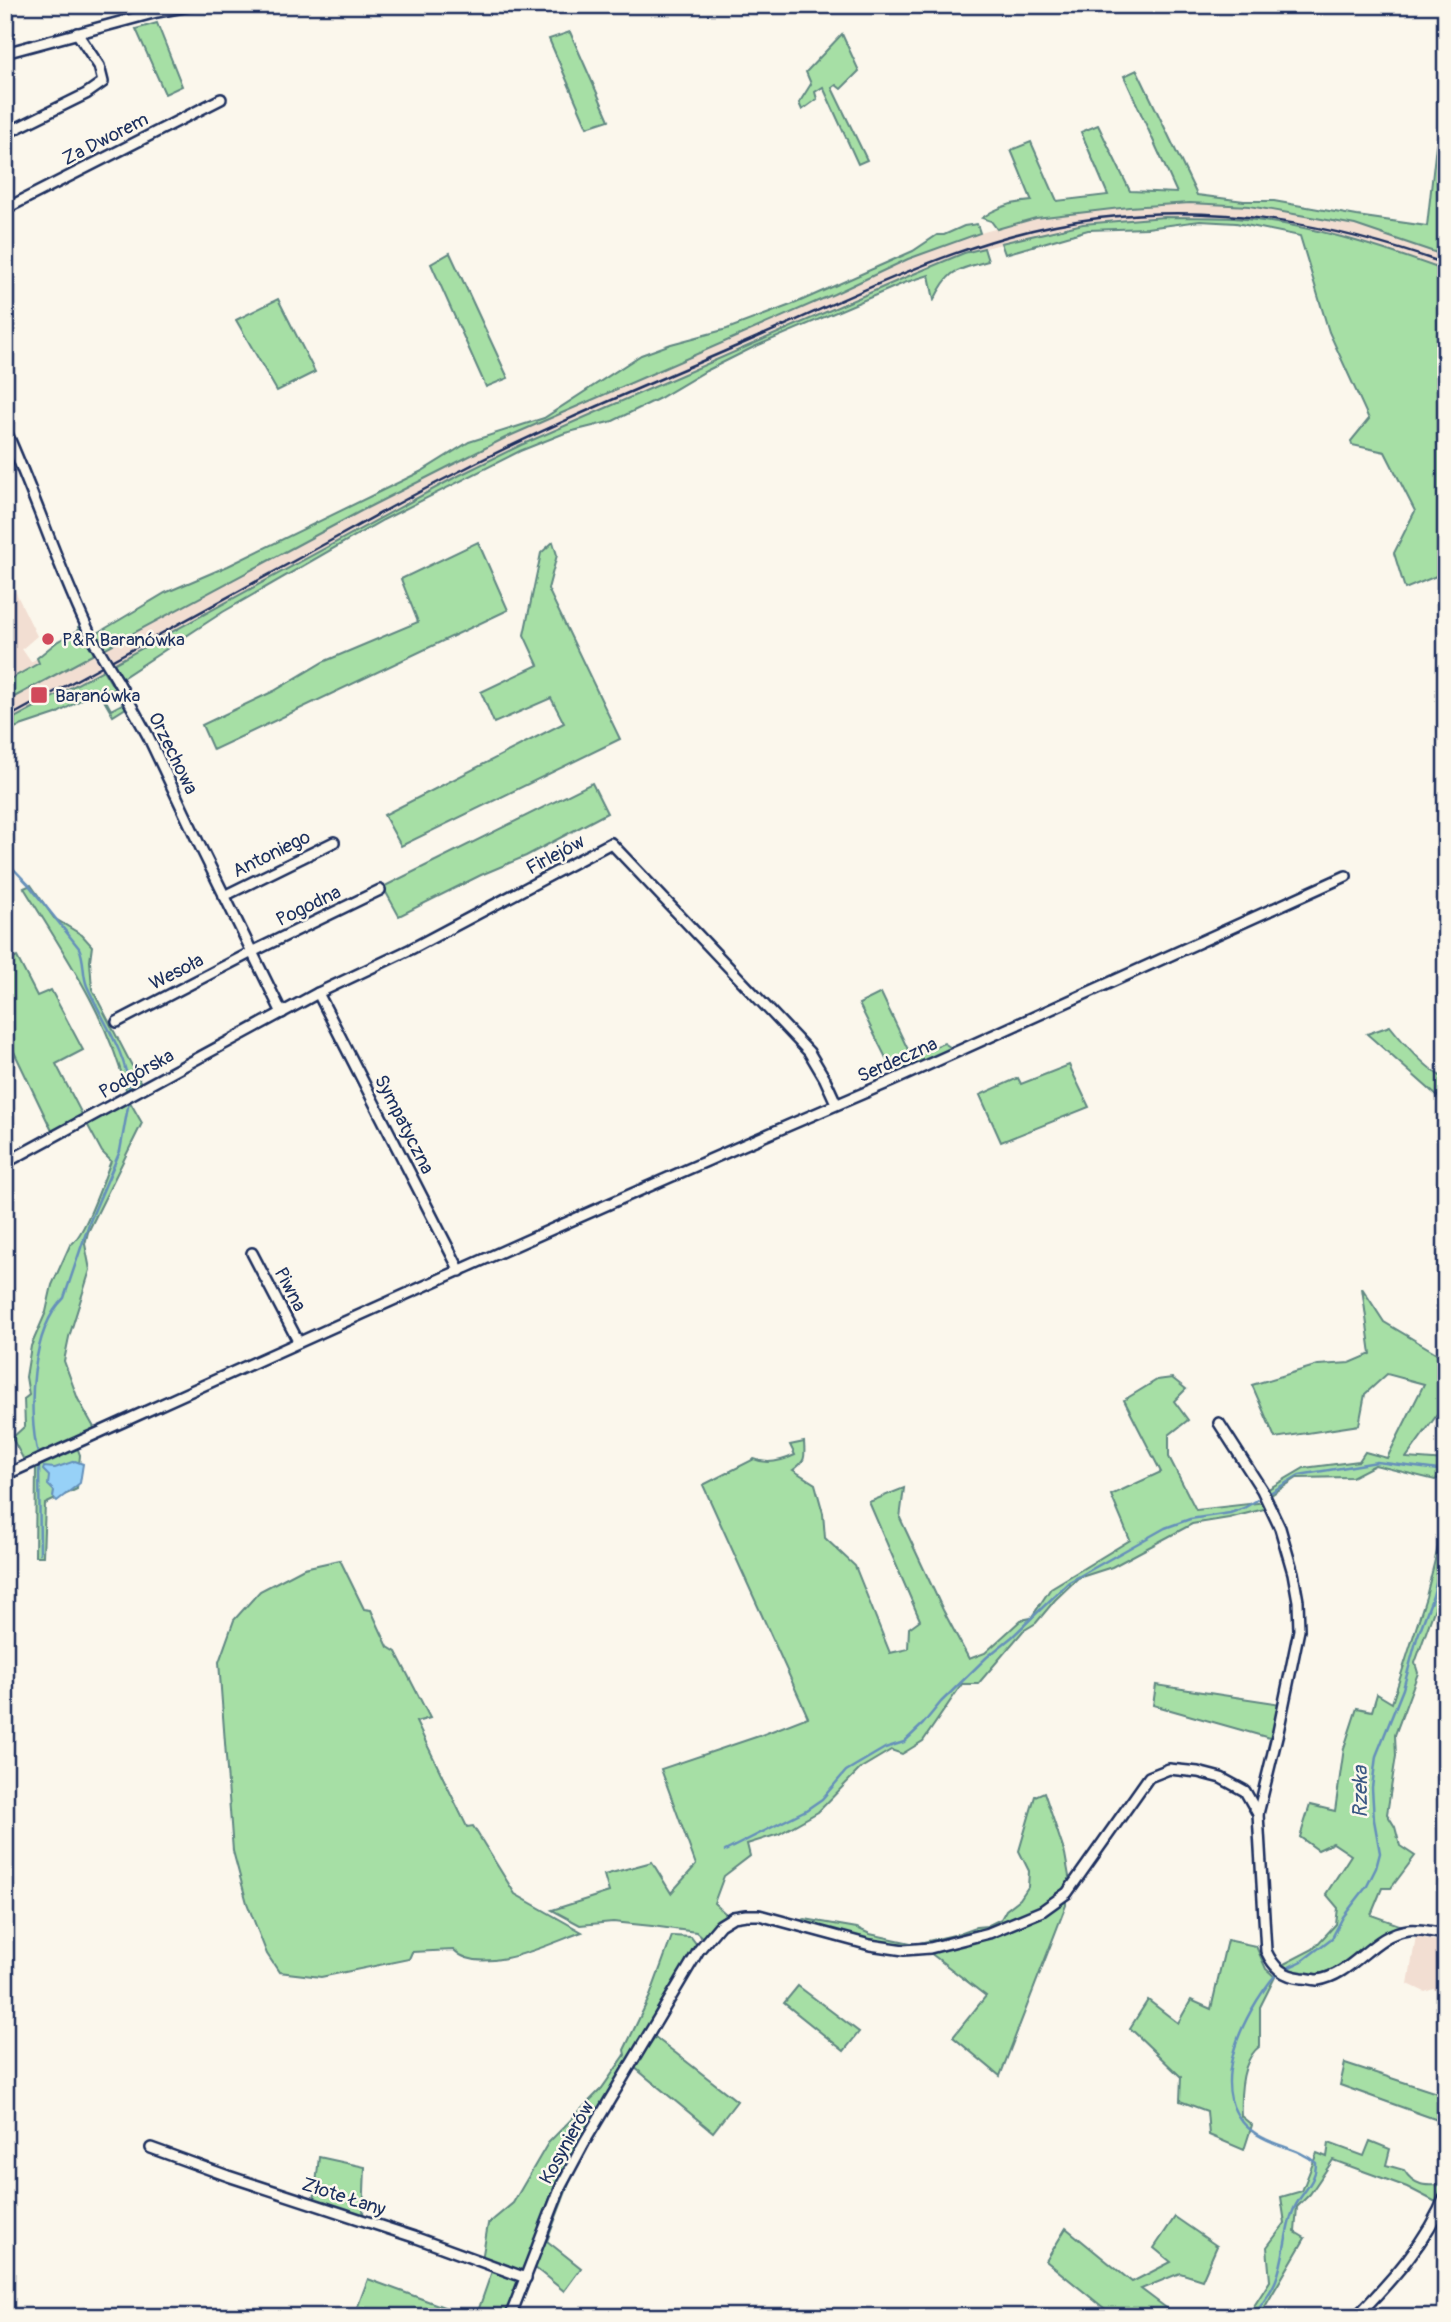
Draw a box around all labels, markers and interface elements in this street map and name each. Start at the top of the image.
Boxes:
street label: Za Dworem [58,107,153,171]
place label: P&R Baranówka [62,628,185,652]
marker: P&R Baranówka [40,631,56,647]
place label: Baranówka [55,684,141,708]
marker: Baranówka [29,685,49,705]
street label: Orzechowa [143,708,203,799]
street label: Antoniego [228,825,314,883]
street label: Firlejów [522,829,589,880]
street label: Pogodna [272,880,345,932]
street label: Wesoła [145,948,208,996]
street label: Serdeczna [854,1032,941,1088]
street label: Podgórska [95,1043,178,1104]
street label: Sympatyczna [369,1071,439,1178]
street label: Piwna [269,1263,312,1316]
water label: Rzeka [1347,1765,1374,1818]
street label: Kosynierów [534,2096,600,2188]
street label: Złote Łany [299,2172,389,2222]

